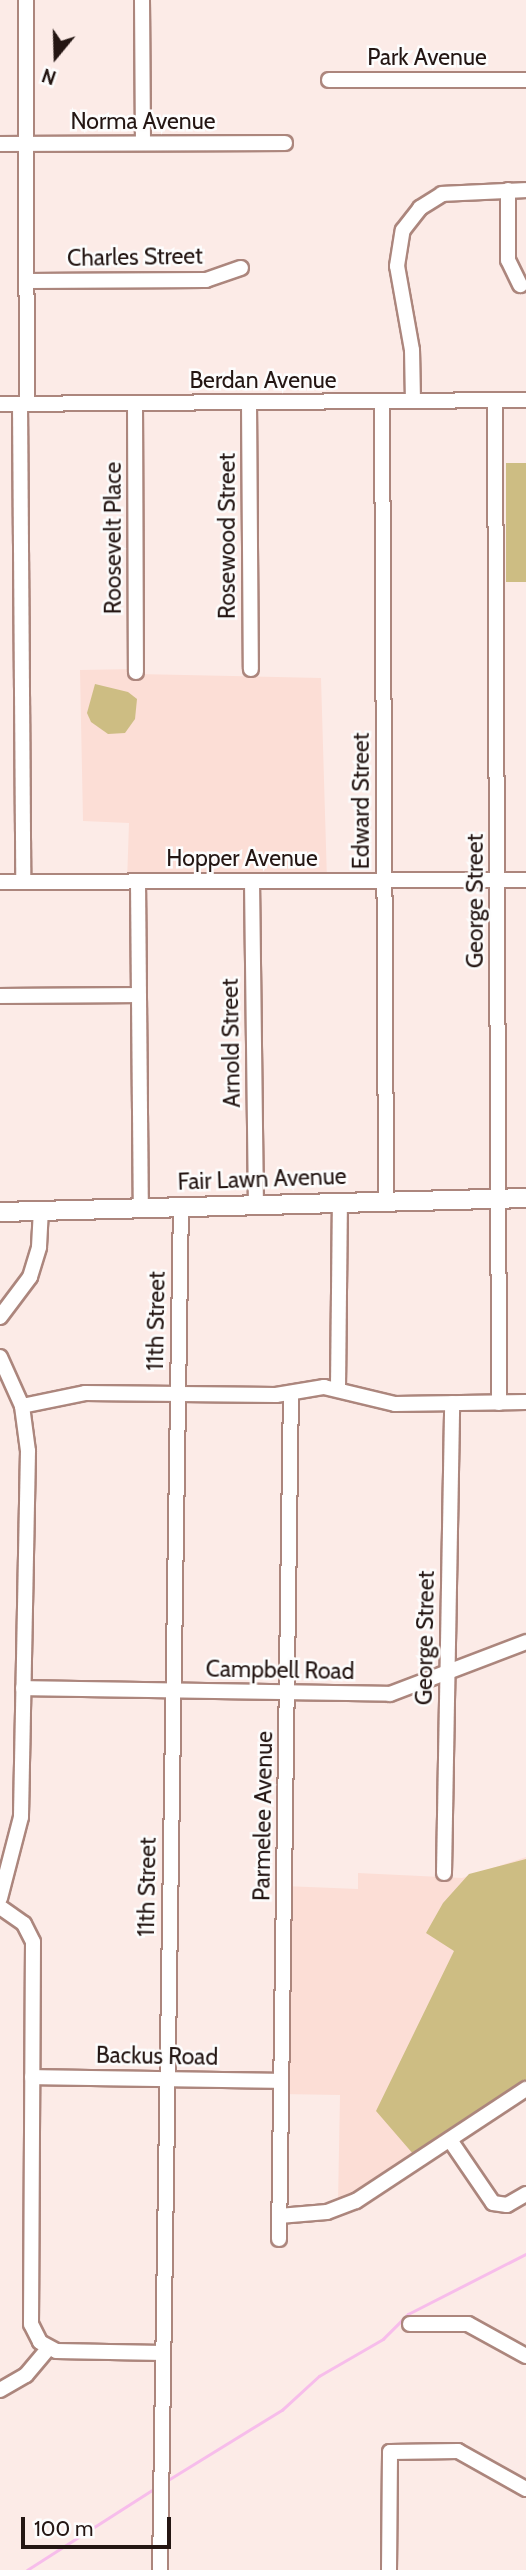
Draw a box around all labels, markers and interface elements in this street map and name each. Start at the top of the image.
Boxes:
north arrow [21,21,91,91]
street label: Park Avenue [367,43,487,71]
text: N [39,63,59,89]
street label: Norma Avenue [70,107,216,135]
street label: Charles Street [67,242,203,272]
street label: Berdan Avenue [189,366,337,394]
street label: Rosewood Street [213,453,241,619]
street label: Roosevelt Place [99,462,127,614]
street label: Edward Street [347,733,375,869]
street label: George Street [461,834,489,968]
street label: Hopper Avenue [166,844,318,872]
street label: Arnold Street [216,978,246,1108]
street label: Fair Lawn Avenue [177,1162,347,1196]
street label: 11th Street [141,1271,171,1371]
street label: George Street [410,1571,440,1705]
street label: Campbell Road [205,1655,355,1685]
street label: Parmelee Avenue [248,1731,278,1901]
street label: 11th Street [132,1837,162,1937]
street label: Backus Road [96,2041,218,2071]
scale bar [24,2504,175,2548]
text: 100 m [34,2516,93,2541]

